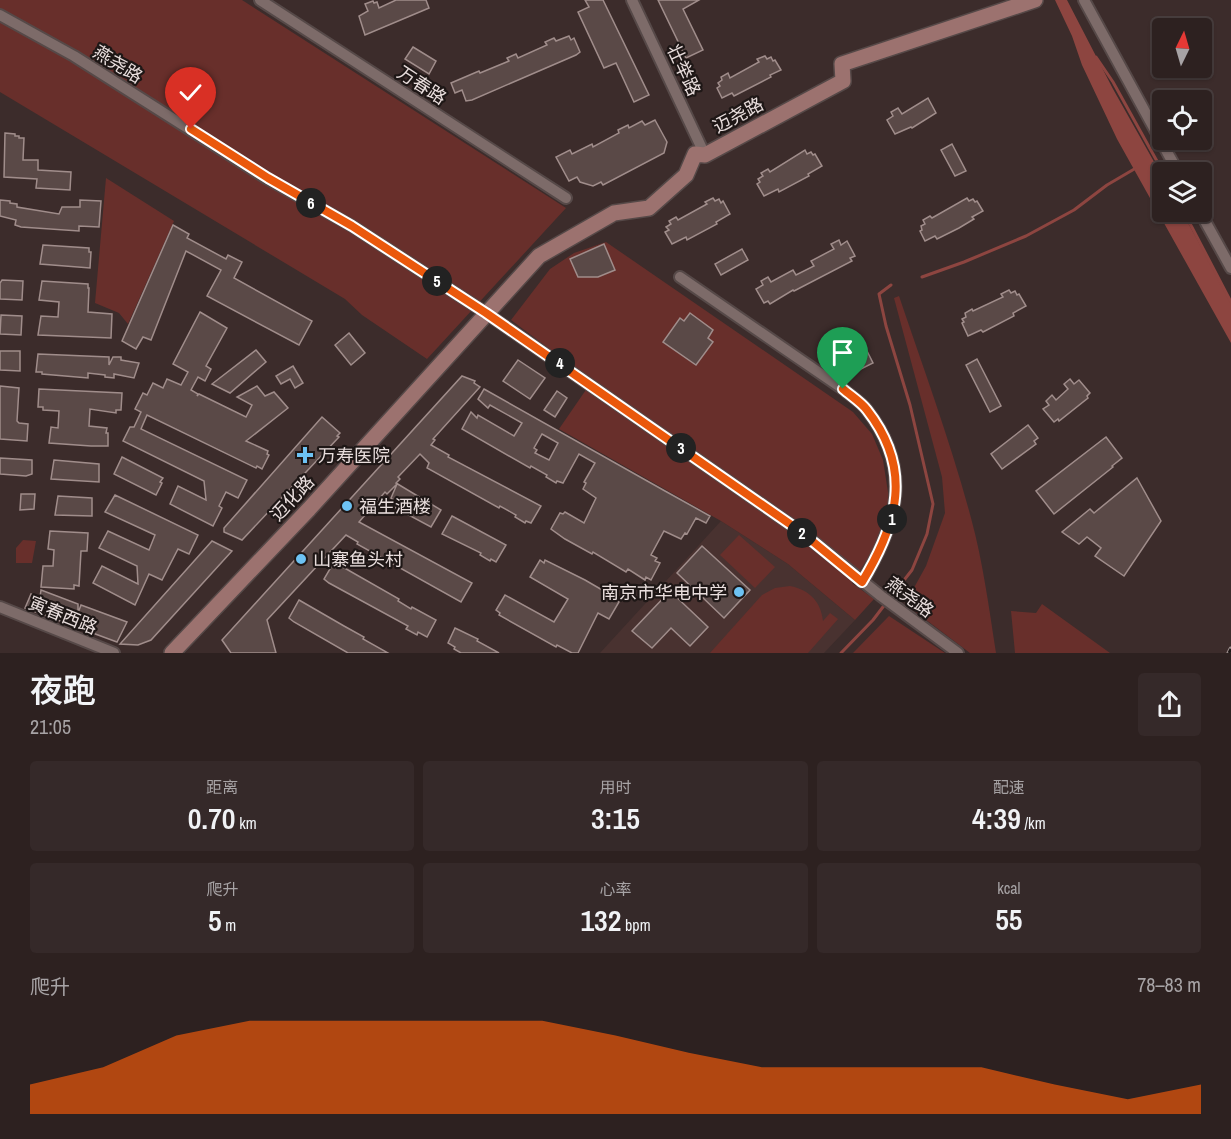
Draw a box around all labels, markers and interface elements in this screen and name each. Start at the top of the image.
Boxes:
north arrow [1152,18,1212,78]
map controls [1152,18,1212,222]
street label: 燕尧路 [88,39,148,89]
street label: 壮举路 [661,40,707,100]
street label: 万春路 [393,60,451,110]
pin [165,67,216,129]
icon: check [174,76,207,109]
button: locate [1152,90,1212,150]
street label: 迈尧路 [708,91,768,139]
button: layers [1152,162,1212,222]
pin: 6 [296,188,326,218]
text: 6 [307,192,315,214]
pin: 5 [422,266,452,296]
text: 5 [433,270,441,292]
pin [817,327,868,389]
icon: arrive [826,336,859,369]
pin: 4 [545,348,575,378]
text: 4 [556,352,564,374]
pin: 3 [666,433,696,463]
text: 3 [677,437,685,459]
place label: 万寿医院 [318,443,390,468]
marker: 万寿医院 [296,446,314,464]
street label: 迈化路 [264,470,320,526]
place label: 福生酒楼 [359,494,431,519]
marker: 福生酒楼 [340,499,354,513]
pin: 1 [877,504,907,534]
text: 1 [888,508,896,530]
pin: 2 [787,518,817,548]
text: 2 [798,522,806,544]
place label: 山寨鱼头村 [313,547,403,572]
marker: 山寨鱼头村 [294,552,308,566]
street label: 燕尧路 [881,571,939,623]
place label: 南京市华电中学 [601,580,727,605]
marker: 南京市华电中学 [732,585,746,599]
street label: 寅春西路 [25,590,101,640]
text: 夜跑 [30,668,96,712]
button: share [1138,673,1201,736]
text: 21:05 [30,713,71,740]
text: 距离 [206,776,238,798]
text: 用时 [599,776,632,798]
text: 配速 [993,776,1025,798]
text: 0.70 [188,798,236,838]
text: 3:15 [591,798,640,838]
text: 4:39 [972,798,1021,838]
text: km [236,812,257,834]
text: /km [1021,812,1046,834]
text: kcal [997,877,1020,899]
text: 爬升 [206,878,238,900]
text: 心率 [599,878,632,900]
text: 55 [995,899,1023,939]
text: 5 [208,900,222,940]
text: 132 [580,900,621,940]
text: m [222,914,236,936]
text: bpm [621,914,651,936]
text: 78–83 m [1137,971,1201,998]
text: 爬升 [30,973,70,1000]

